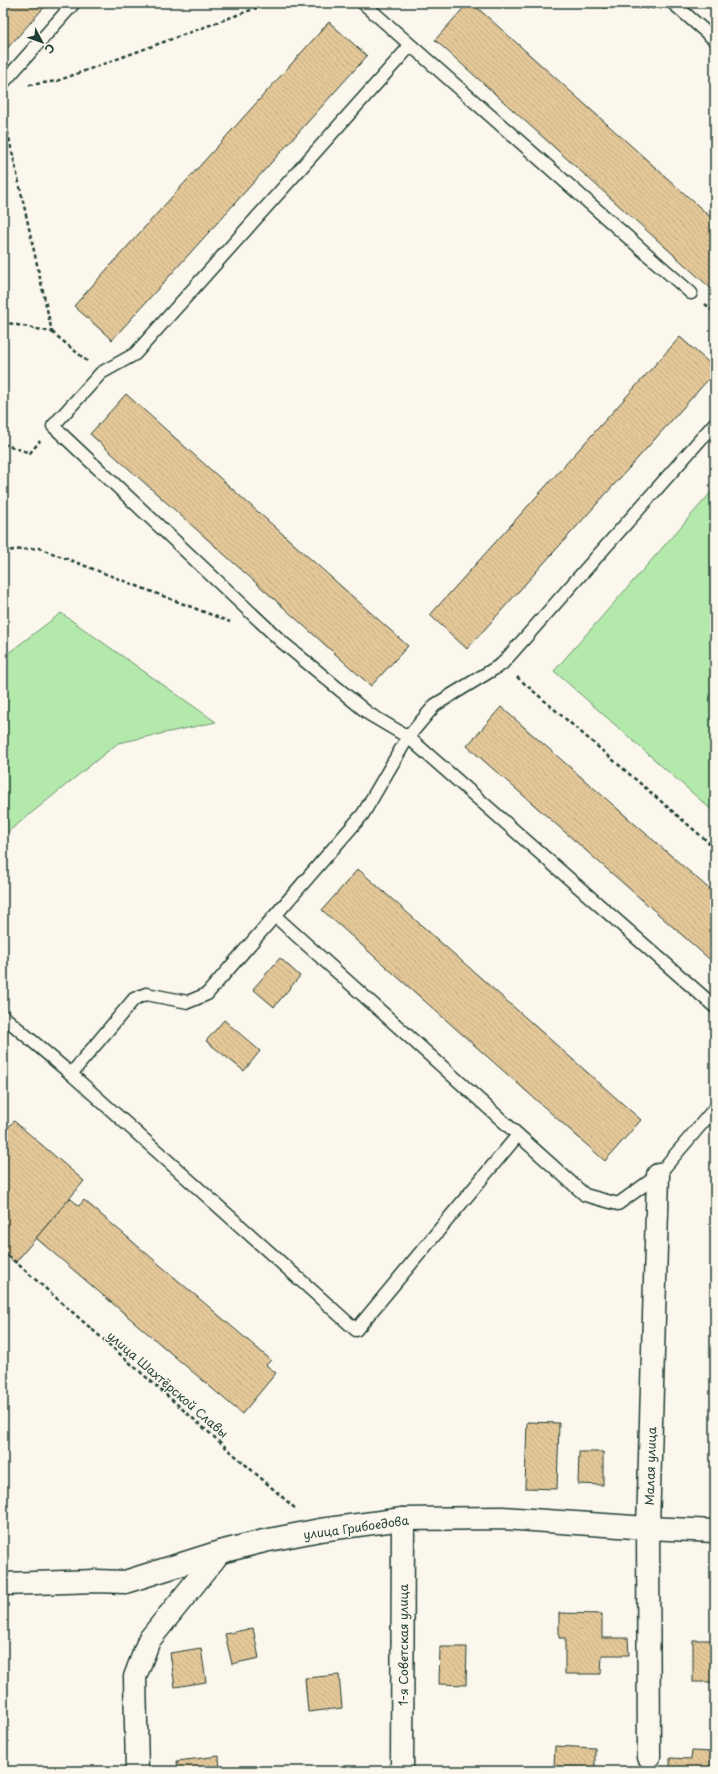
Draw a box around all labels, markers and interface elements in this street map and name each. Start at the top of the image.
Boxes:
north arrow [22,22,62,62]
text: С [41,40,59,58]
street label: улица Шахтёрской Славы [104,1326,232,1442]
street label: Малая улица [640,1426,660,1506]
street label: улица Грибоедова [302,1511,410,1543]
street label: 1-я Советская улица [394,1584,412,1706]

